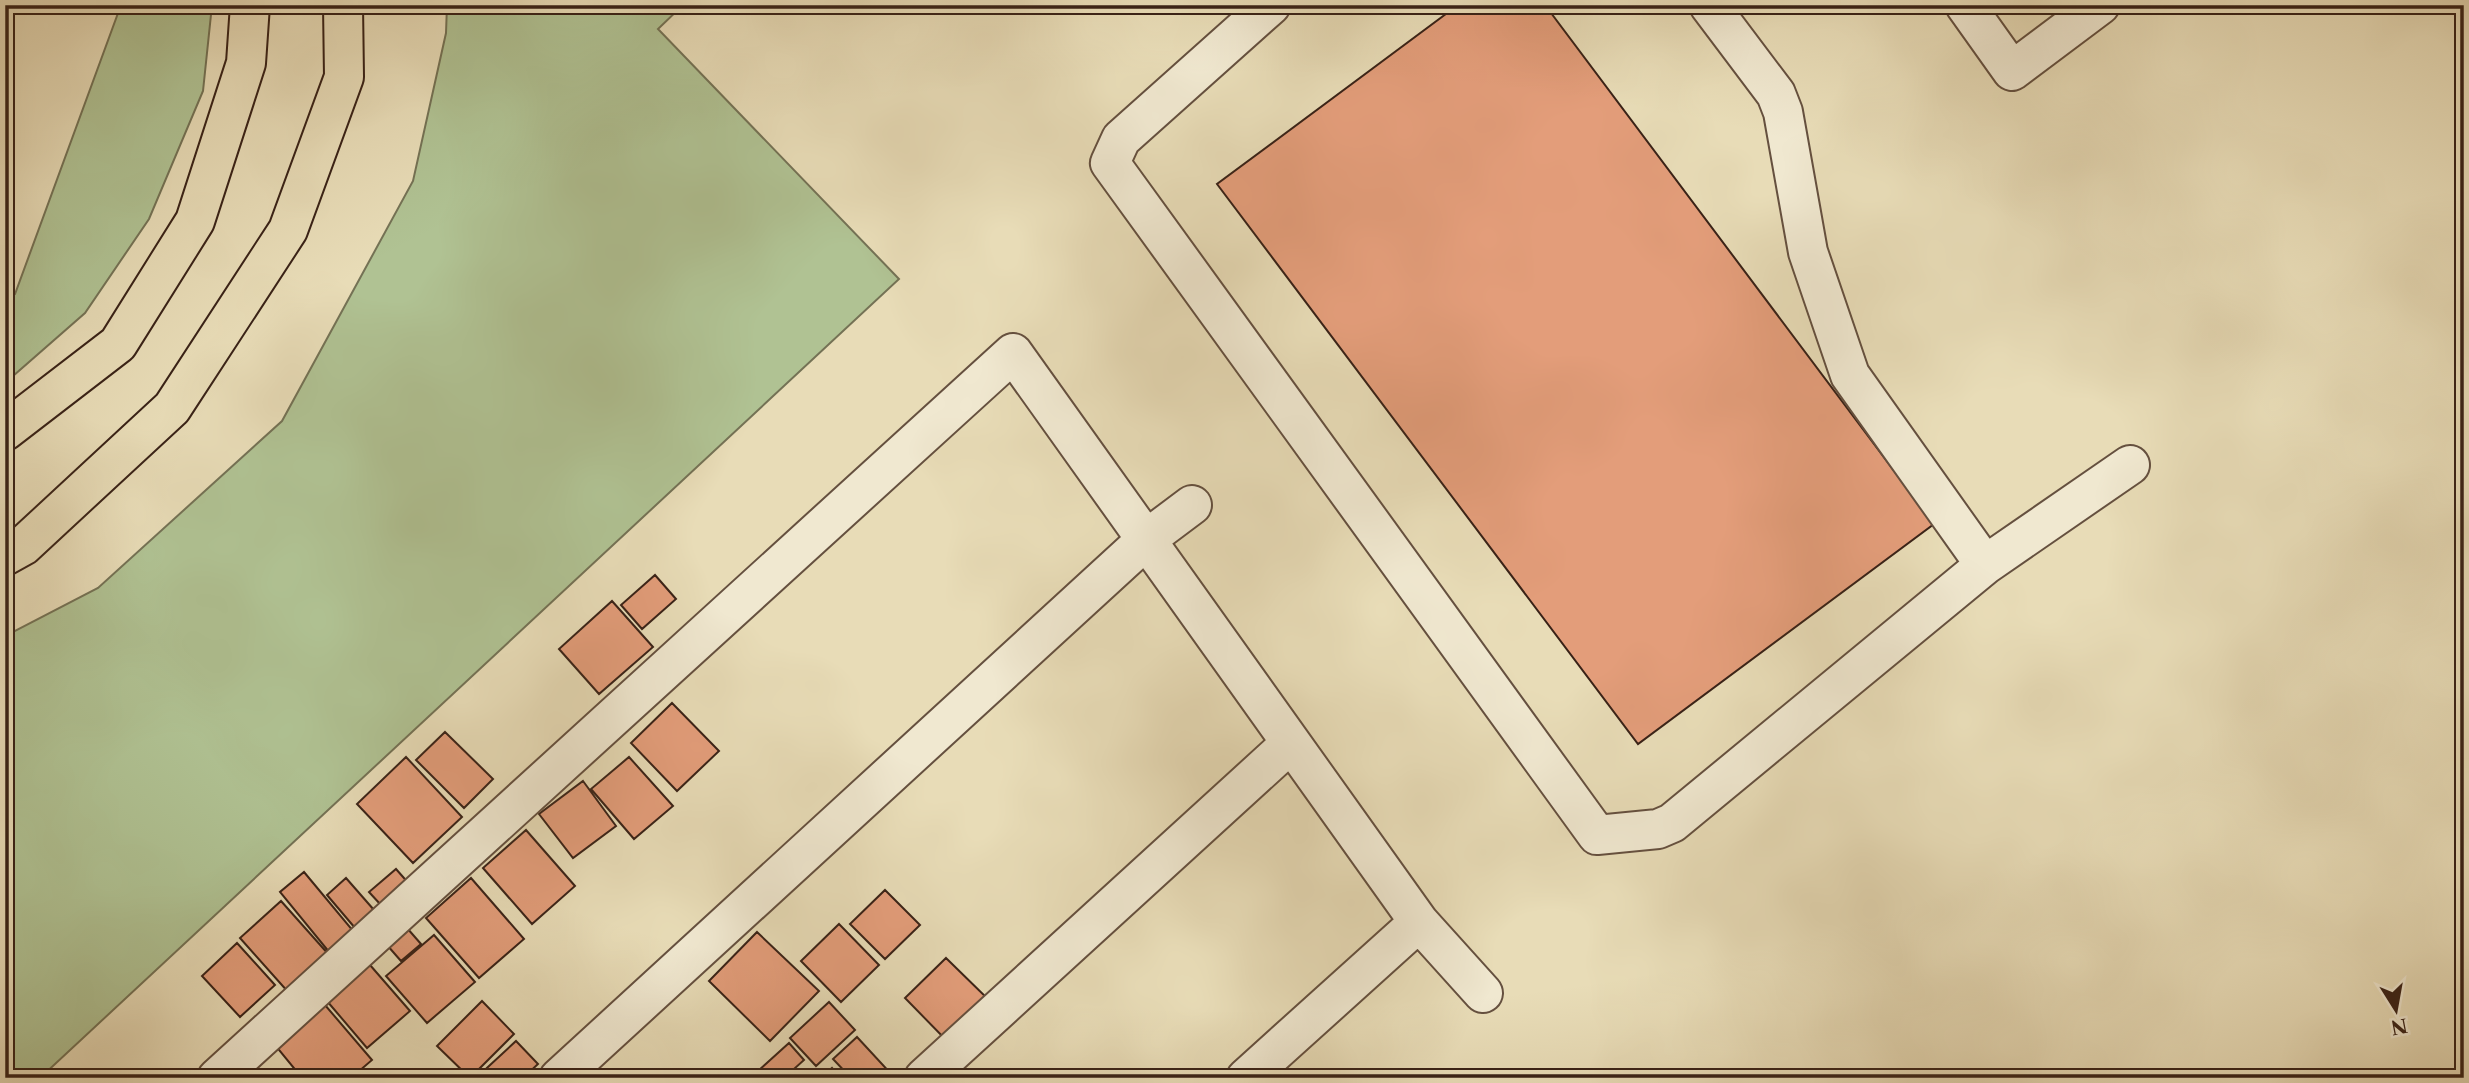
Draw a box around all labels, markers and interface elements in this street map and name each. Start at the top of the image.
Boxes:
north arrow [2360,974,2430,1044]
text: N [2389,1013,2409,1039]

